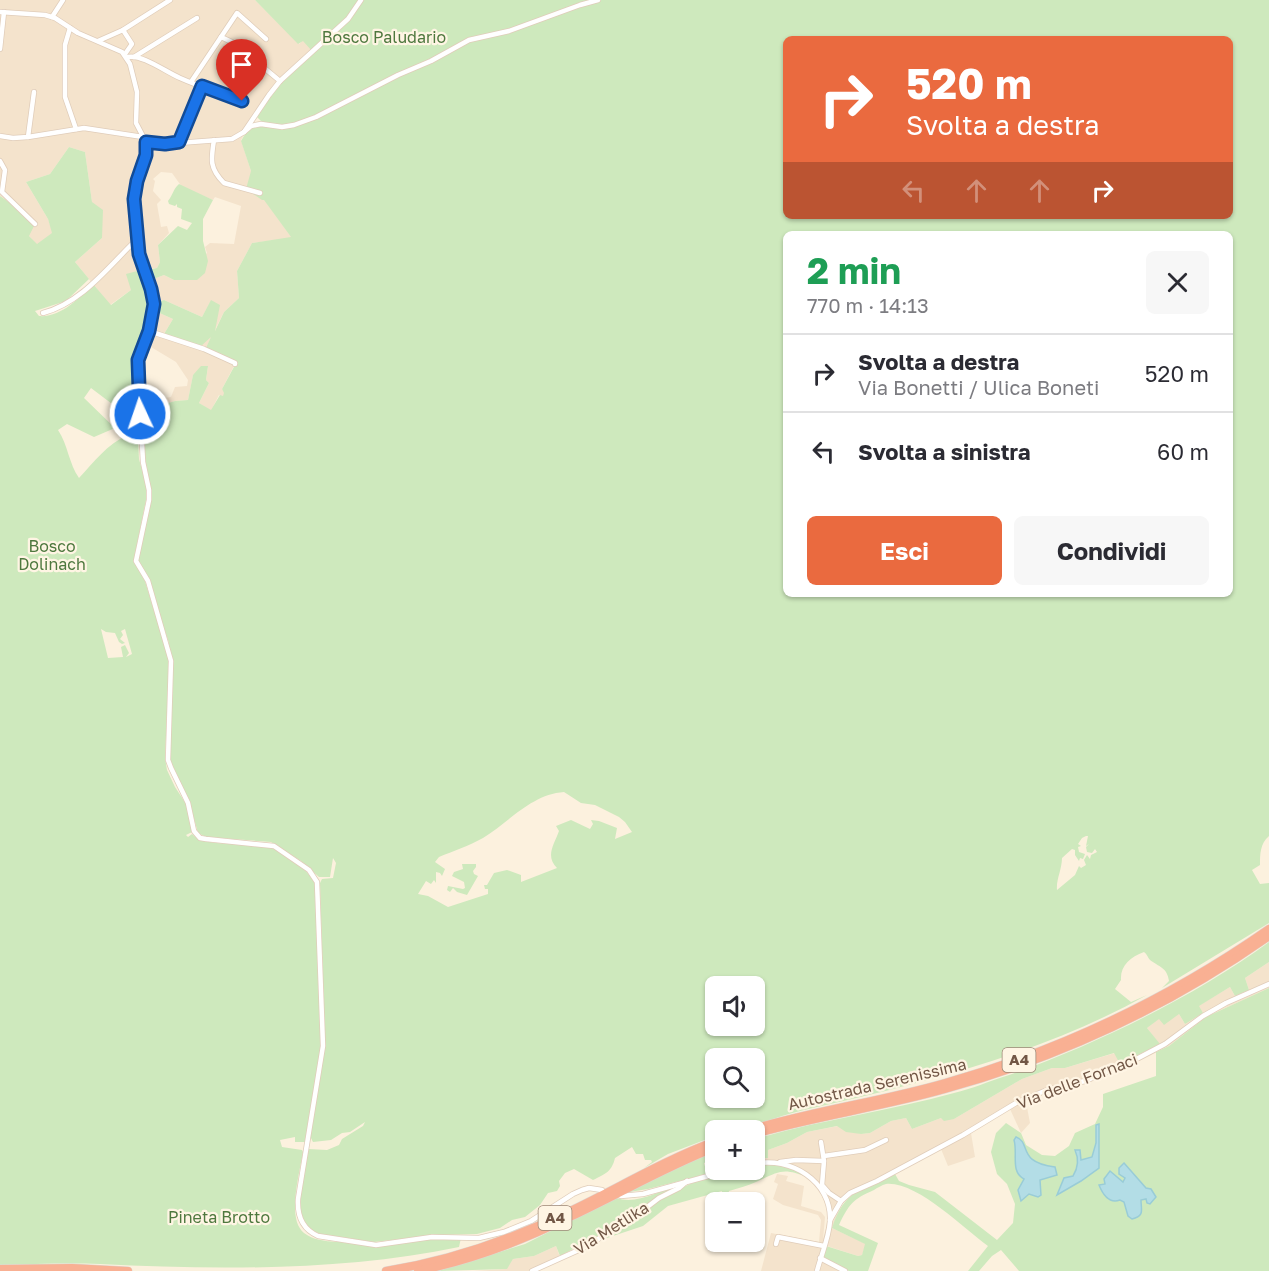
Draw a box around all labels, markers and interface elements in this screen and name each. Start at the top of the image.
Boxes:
park label: Bosco Paludario [322,27,446,47]
pin [216,39,267,101]
icon: arrive [225,48,258,81]
text: 520 m [906,58,1032,108]
icon: right [807,60,885,138]
text: Svolta a destra [906,109,1100,141]
icon: left [897,174,930,207]
icon: ahead [960,174,993,207]
icon: ahead [1023,174,1056,207]
icon: right [1086,174,1119,207]
text: 2 min [807,249,901,292]
button: close [1146,251,1209,314]
text: 770 m · 14:13 [807,293,929,317]
text: Svolta a destra [858,348,1019,375]
icon: right [807,357,840,390]
text: 520 m [1145,360,1209,387]
text: Via Bonetti / Ulica Boneti [858,375,1099,399]
position arrow [108,382,172,446]
icon: left [807,435,840,468]
text: Svolta a sinistra [858,438,1030,465]
text: 60 m [1157,438,1209,465]
button: Esci [807,516,1002,585]
button: Condividi [1014,516,1209,585]
park label: Bosco Dolinach [18,536,86,574]
map controls [705,976,765,1252]
button: sound [705,976,765,1036]
button: search [705,1048,765,1108]
road number: A4 [1002,1048,1036,1072]
street label: Via delle Fornaci [1014,1049,1140,1113]
street label: Autostrada Serenissima [786,1054,968,1114]
button: + [705,1120,765,1180]
button: − [705,1192,765,1252]
street label: Via Metlika [570,1197,652,1259]
road number: A4 [538,1206,572,1230]
park label: Pineta Brotto [168,1207,270,1227]

